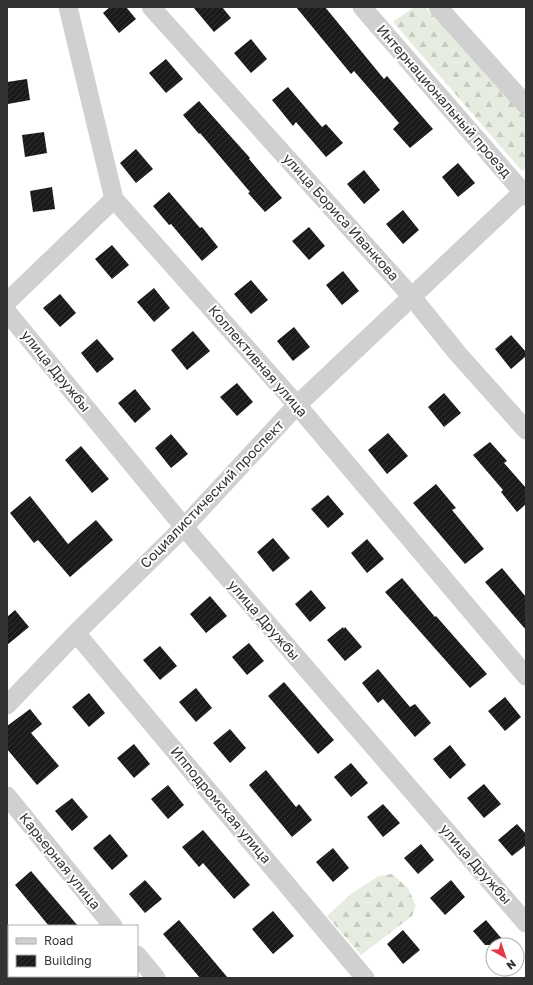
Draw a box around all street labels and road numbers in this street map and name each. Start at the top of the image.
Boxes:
street label: Интернациональный проезд [373,21,516,181]
street label: улица Бориса Иванкова [280,150,403,284]
street label: Коллективная улица [205,301,312,420]
street label: улица Дружбы [18,326,95,415]
street label: Социалистический проспект [136,416,287,571]
street label: улица Дружбы [225,576,304,663]
street label: Ипподромская улица [168,743,275,867]
street label: Карьерная улица [16,809,105,912]
street label: улица Дружбы [437,820,516,907]

